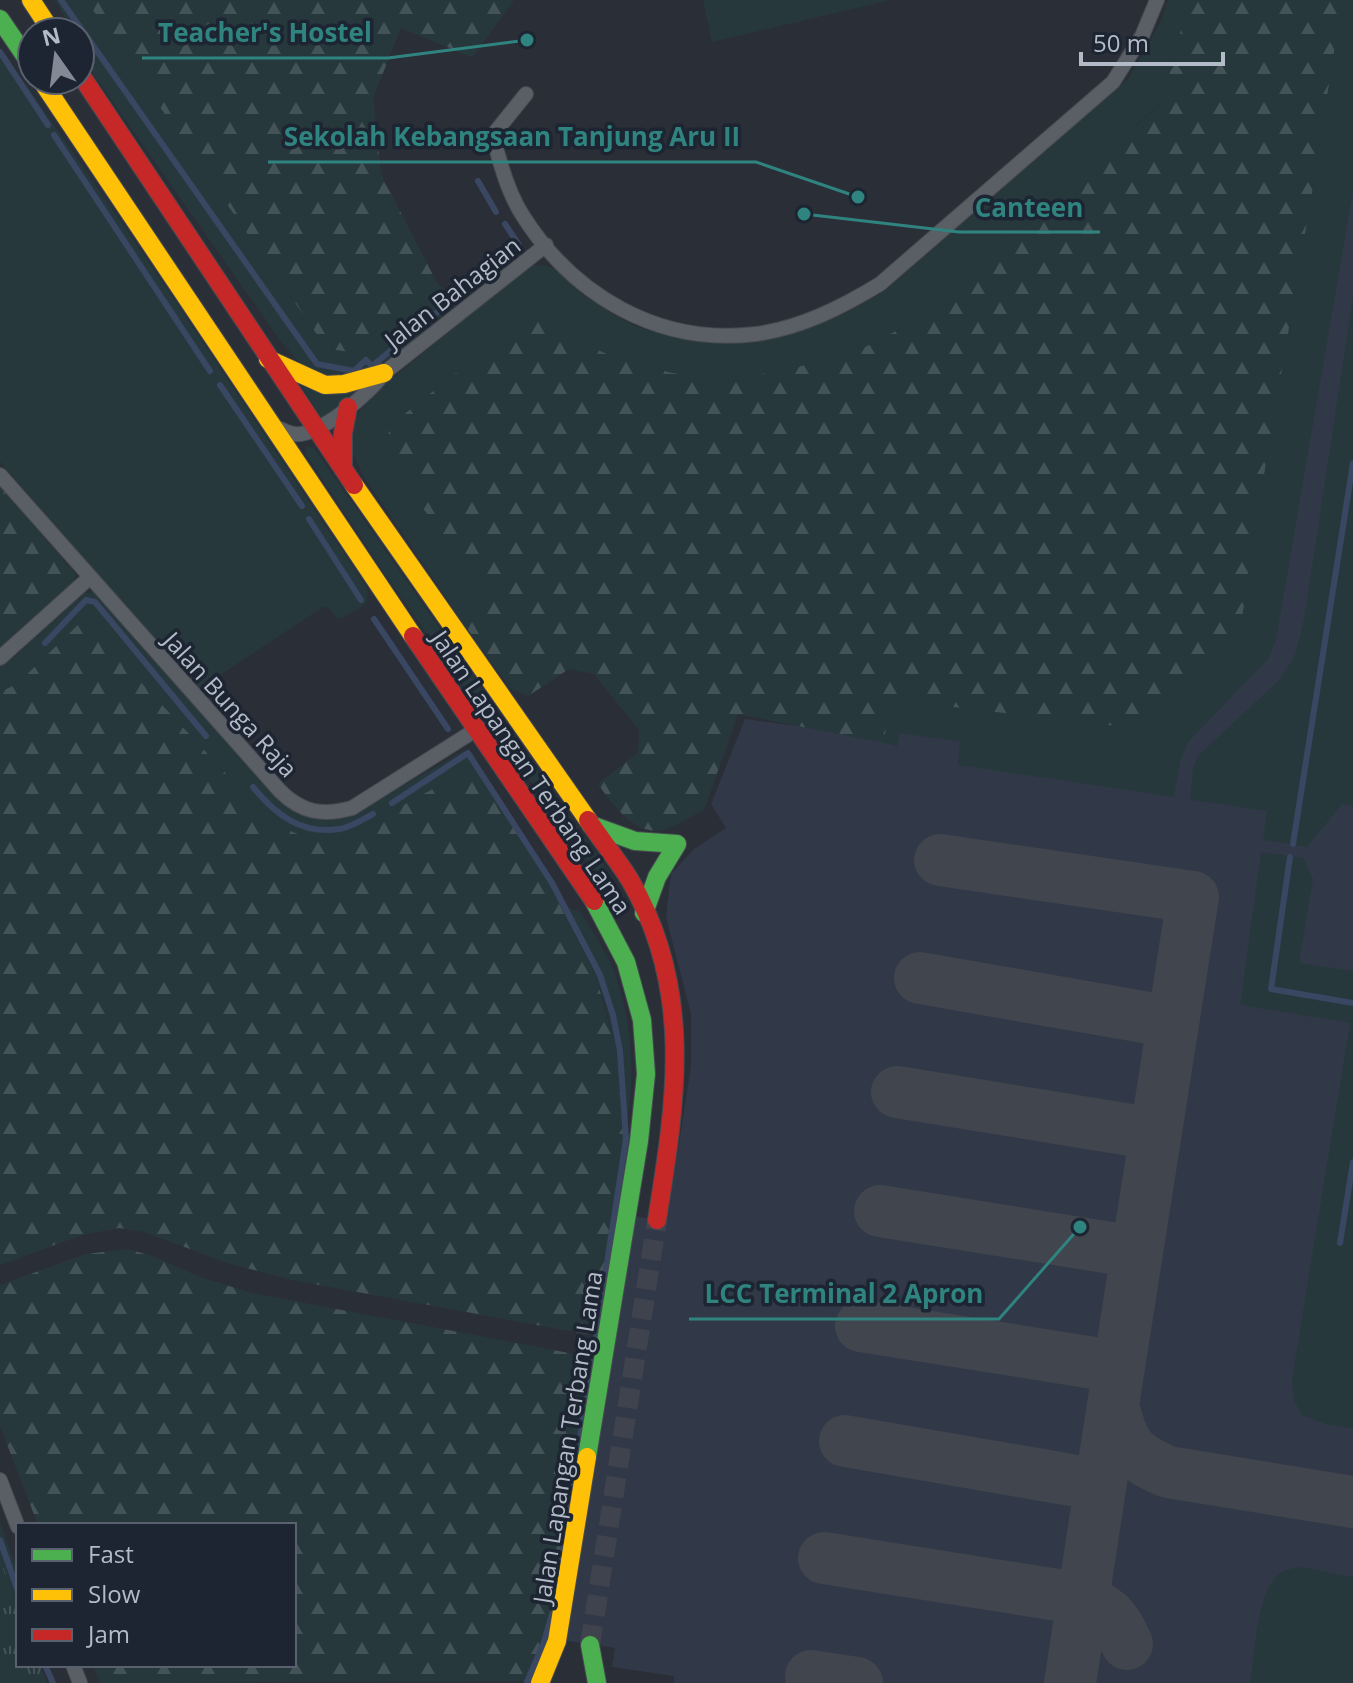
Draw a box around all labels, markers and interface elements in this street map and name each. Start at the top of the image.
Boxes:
callout: Teacher's Hostel [142,8,388,58]
text: Teacher's Hostel [158,14,372,50]
north arrow [16,16,96,96]
scale bar [1081,16,1223,66]
text: N [39,19,63,52]
text: 50 m [1093,26,1149,59]
callout: Sekolah Kebangsaan Tanjung Aru II [268,112,756,162]
text: Sekolah Kebangsaan Tanjung Aru II [284,118,740,154]
callout: Canteen [959,182,1100,232]
text: Canteen [975,189,1083,225]
street label: Jalan Bahagian [376,228,527,357]
street label: Jalan Lapangan Terbang Lama [423,622,640,920]
street label: Jalan Bunga Raja [155,623,305,784]
street label: Jalan Lapangan Terbang Lama [524,1268,610,1607]
callout: LCC Terminal 2 Apron [689,1269,999,1319]
text: LCC Terminal 2 Apron [705,1275,983,1311]
legend [16,1523,296,1667]
text: Fast [88,1537,134,1570]
text: Slow [88,1577,141,1610]
text: Jam [86,1617,130,1650]

